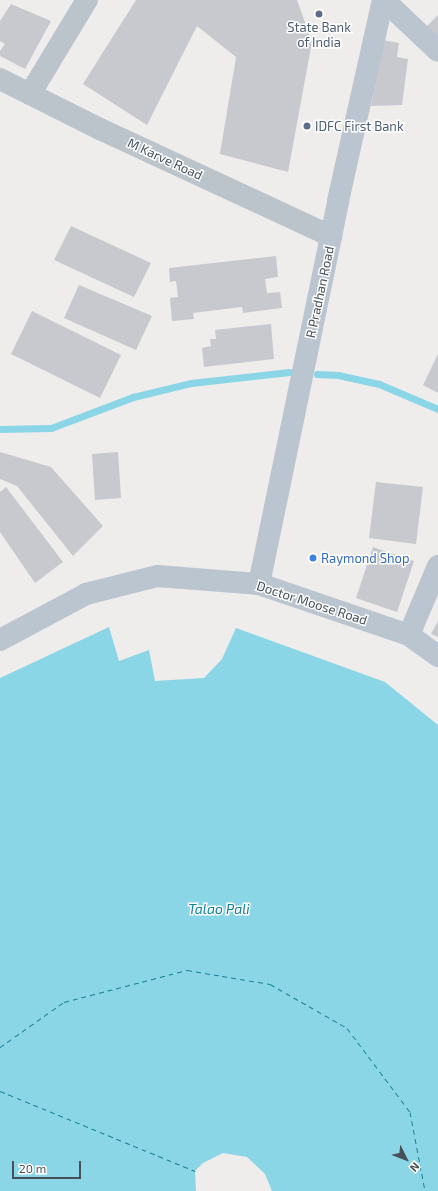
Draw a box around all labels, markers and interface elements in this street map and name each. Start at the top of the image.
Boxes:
marker: State Bank of India [314,9,324,19]
place label: State Bank of India [287,20,351,51]
place label: IDFC First Bank [315,118,404,134]
marker: IDFC First Bank [302,121,312,131]
street label: M Karve Road [125,135,205,183]
street label: R Pradhan Road [303,245,337,339]
place label: Raymond Shop [321,550,409,566]
marker: Raymond Shop [308,553,318,563]
street label: Doctor Moose Road [255,578,369,628]
water label: Talao Pali [188,901,250,917]
north arrow [386,1139,426,1179]
scale bar [14,1153,83,1179]
text: N [408,1160,423,1175]
text: 20 m [19,1161,46,1175]

